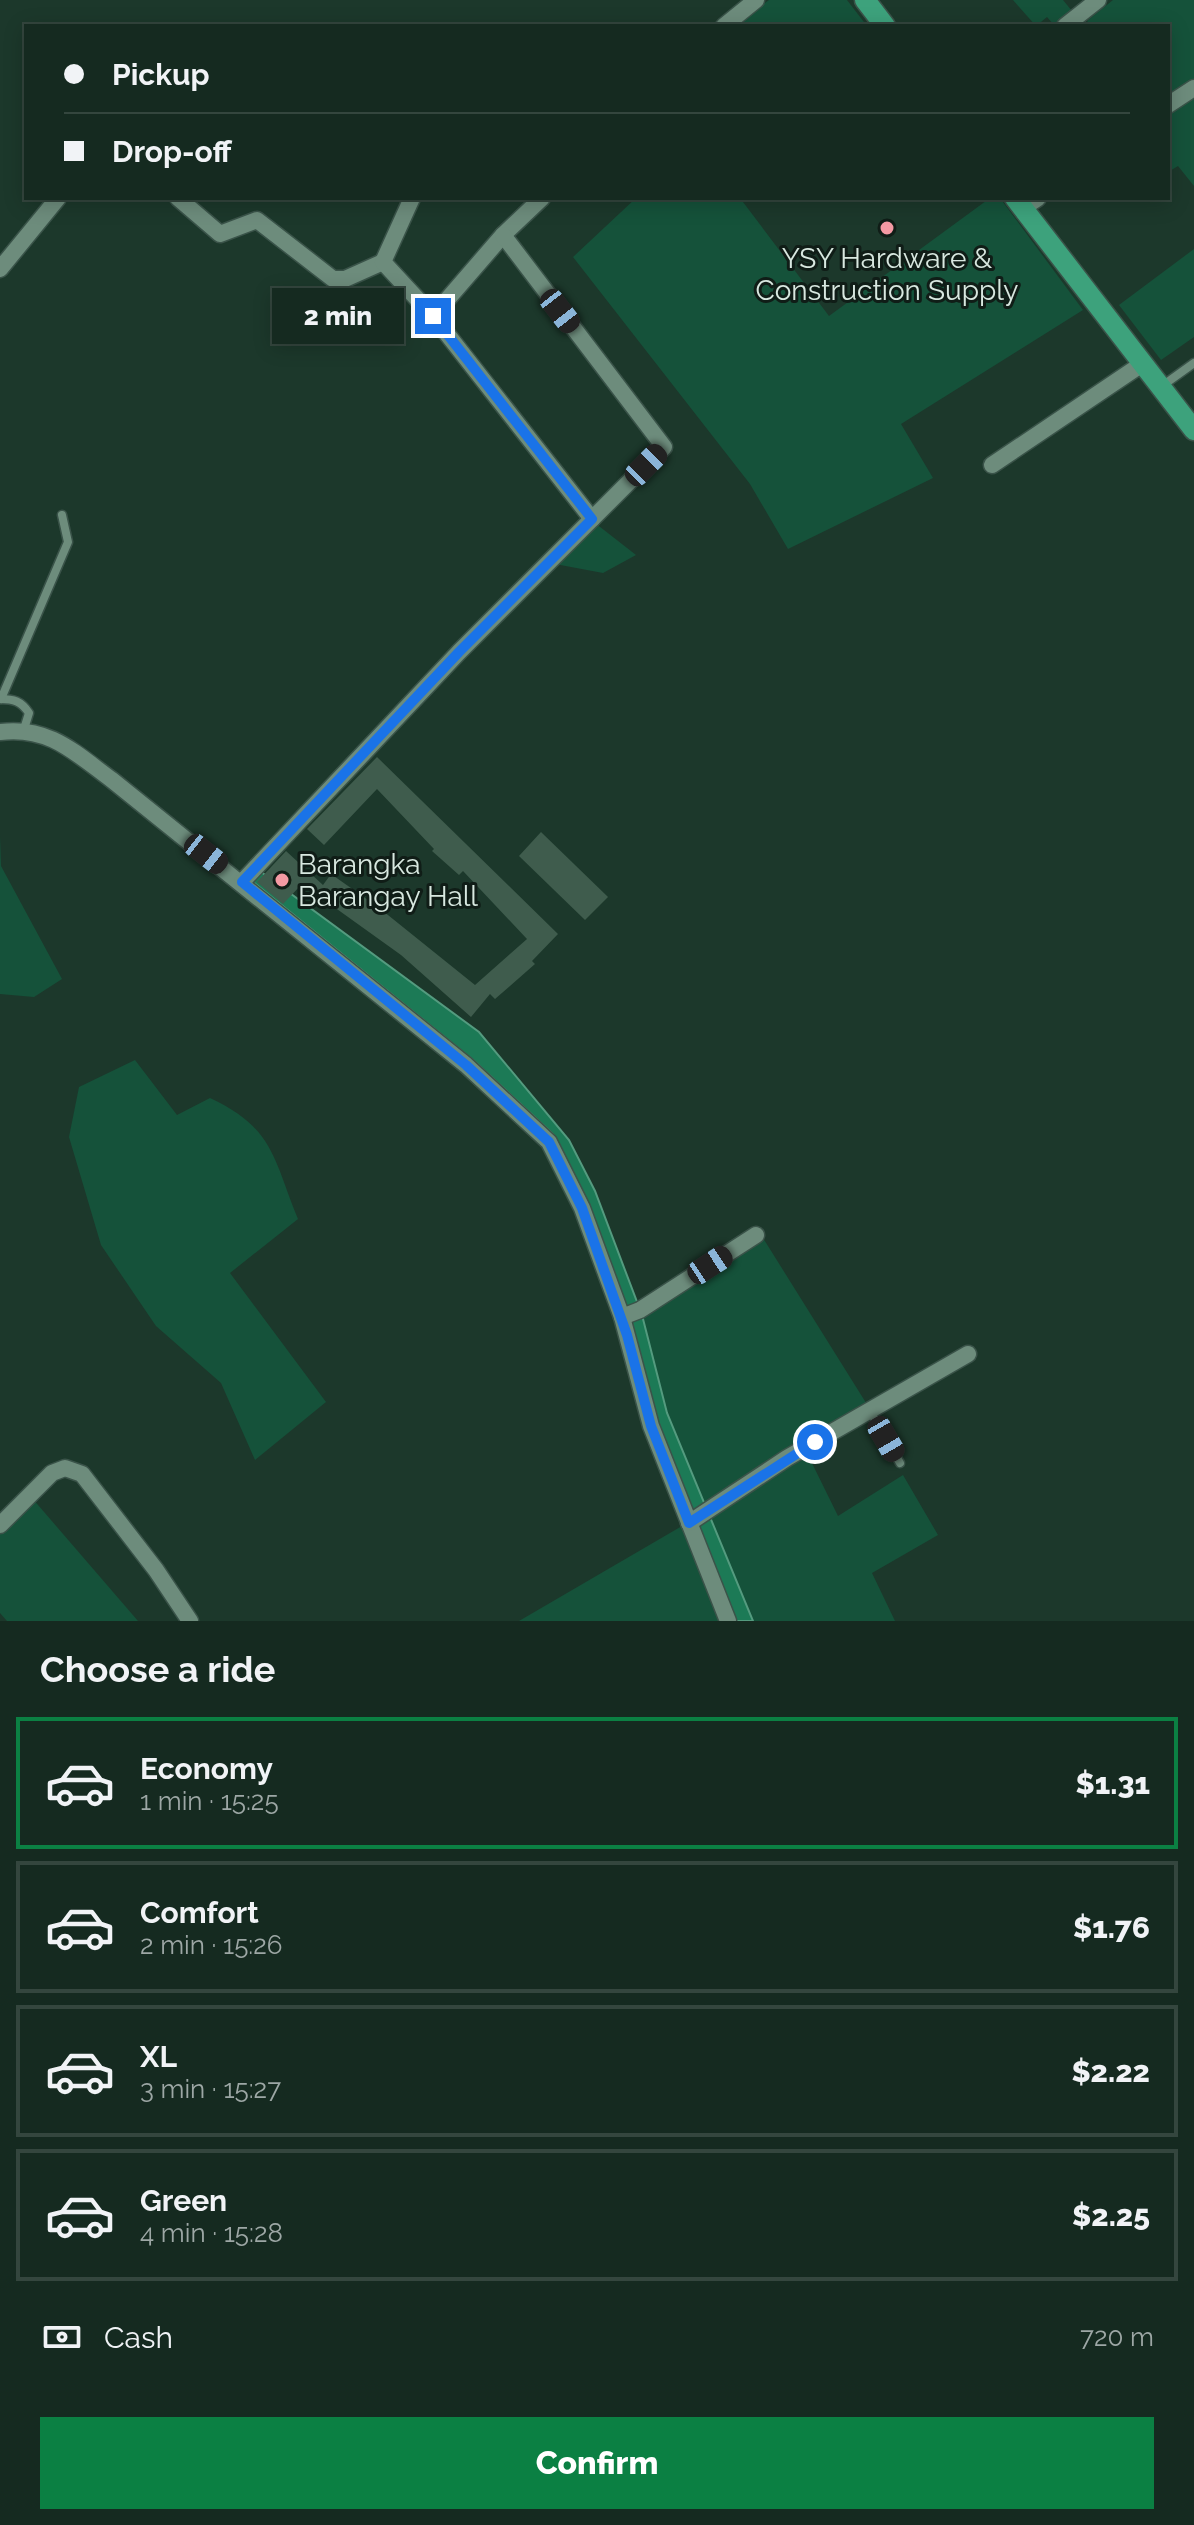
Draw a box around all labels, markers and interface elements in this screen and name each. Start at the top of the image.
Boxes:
text: Pickup [112,57,210,92]
text: Drop-off [112,134,232,169]
marker: YSY Hardware & Construction Supply [878,219,896,237]
place label: YSY Hardware & Construction Supply [755,242,1019,307]
car [536,285,584,337]
callout: 2 min [273,288,405,344]
route end [415,298,451,334]
text: 2 min [304,301,372,331]
car [621,440,671,490]
car [180,830,232,878]
place label: Barangka Barangay Hall [298,848,478,913]
marker: Barangka Barangay Hall [273,871,291,889]
car [683,1242,737,1288]
car [864,1412,908,1466]
route start [797,1424,833,1460]
text: Choose a ride [40,1648,275,1690]
icon: car [44,1747,116,1819]
text: Economy [140,1751,273,1786]
text: $1.31 [1075,1766,1150,1801]
text: 1 min · 15:25 [140,1786,279,1816]
icon: car [44,1891,116,1963]
text: Comfort [140,1895,259,1930]
text: $1.76 [1073,1910,1150,1945]
text: 2 min · 15:26 [140,1930,282,1960]
icon: car [44,2035,116,2107]
text: XL [140,2039,177,2074]
text: $2.22 [1071,2054,1150,2089]
text: 3 min · 15:27 [140,2074,281,2104]
icon: car [44,2179,116,2251]
text: Green [140,2183,227,2218]
text: $2.25 [1072,2198,1150,2233]
text: 4 min · 15:28 [140,2218,283,2248]
icon: cash [40,2315,84,2359]
text: Cash [104,2320,173,2355]
text: 720 m [1080,2322,1154,2352]
button: Confirm [40,2417,1154,2509]

